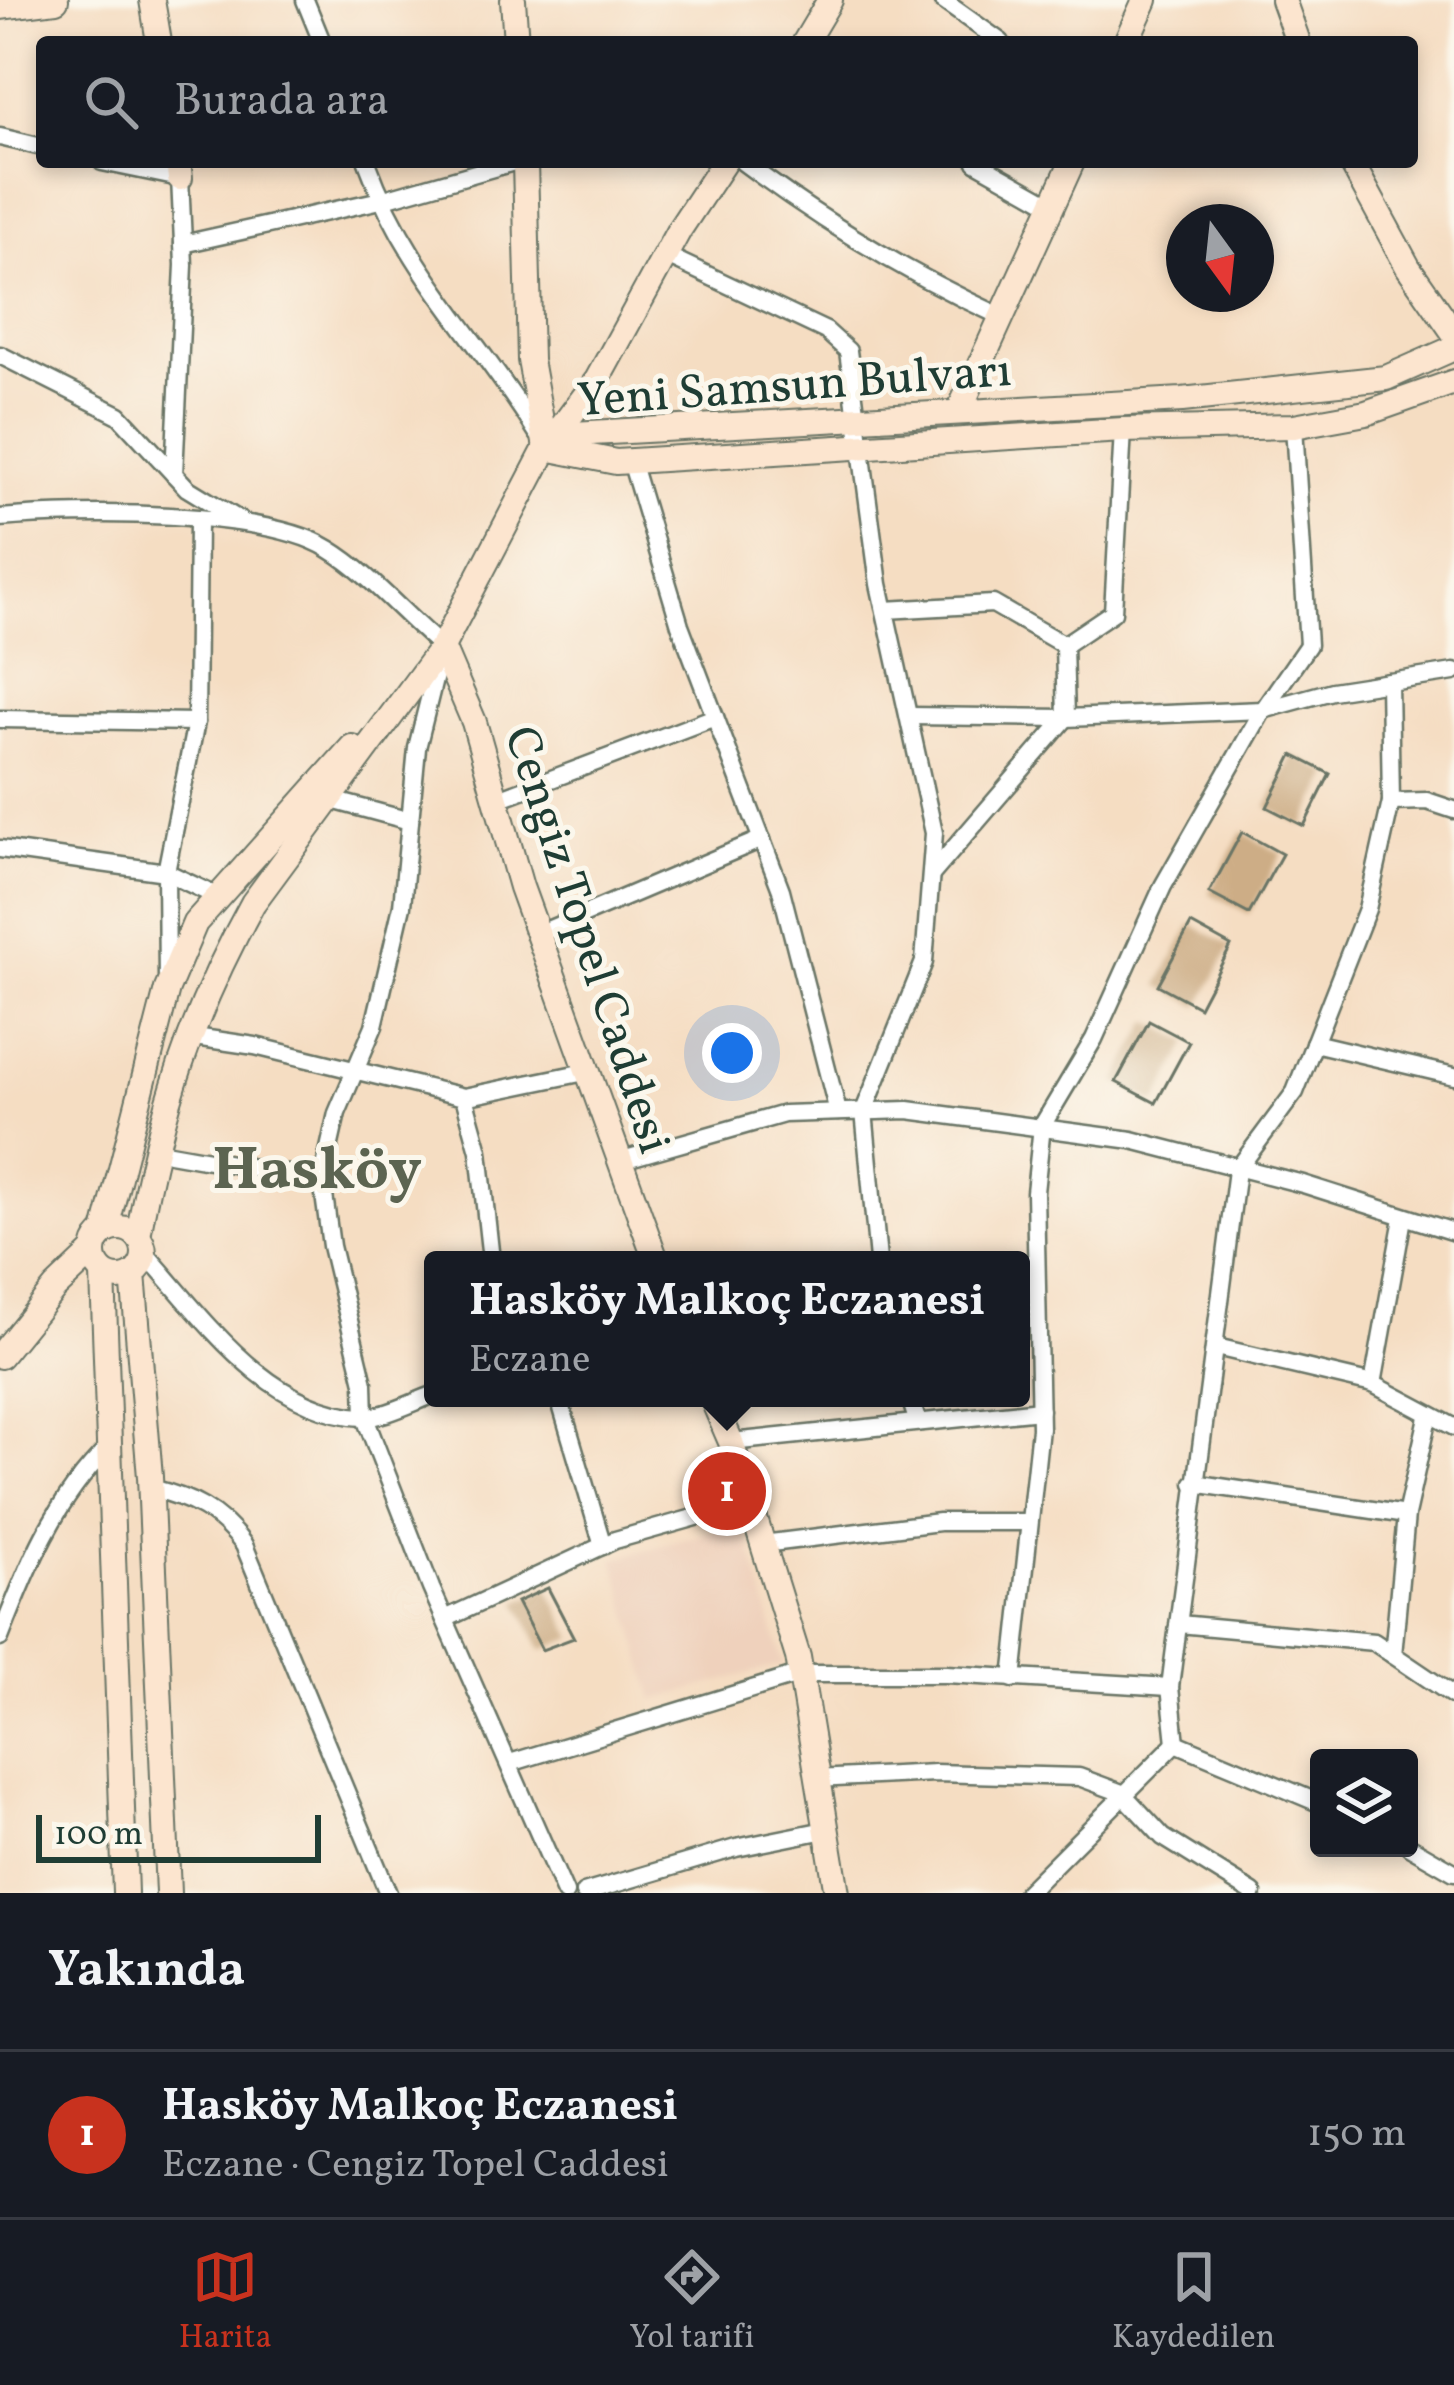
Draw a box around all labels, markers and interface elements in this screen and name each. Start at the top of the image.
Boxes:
search box [36,36,1418,168]
icon: search [78,69,144,135]
text: Burada ara [174,71,389,134]
north arrow [1166,204,1274,312]
street label: Yeni Samsun Bulvarı [575,339,1014,436]
street label: Cengiz Topel Caddesi [485,718,686,1163]
your location [702,1023,762,1083]
district label: Hasköy [212,1131,422,1214]
popup [424,1251,1030,1407]
text: Hasköy Malkoç Eczanesi [469,1271,985,1334]
text: Eczane [469,1334,591,1388]
pin: 1 [688,1446,766,1536]
map controls [1310,1749,1418,1857]
button: layers [1310,1749,1418,1857]
scale bar [36,1809,321,1862]
text: 100 m [54,1813,143,1859]
text: Yakında [48,1936,245,2007]
text: Hasköy Malkoç Eczanesi [162,2076,678,2139]
text: 1 [79,2108,95,2162]
text: 150 m [1307,2108,1406,2162]
text: Eczane · Cengiz Topel Caddesi [162,2139,669,2193]
tab: Harita [179,2244,272,2362]
tab: Yol tarifi [629,2244,754,2362]
tab: Kaydedilen [1112,2244,1275,2362]

